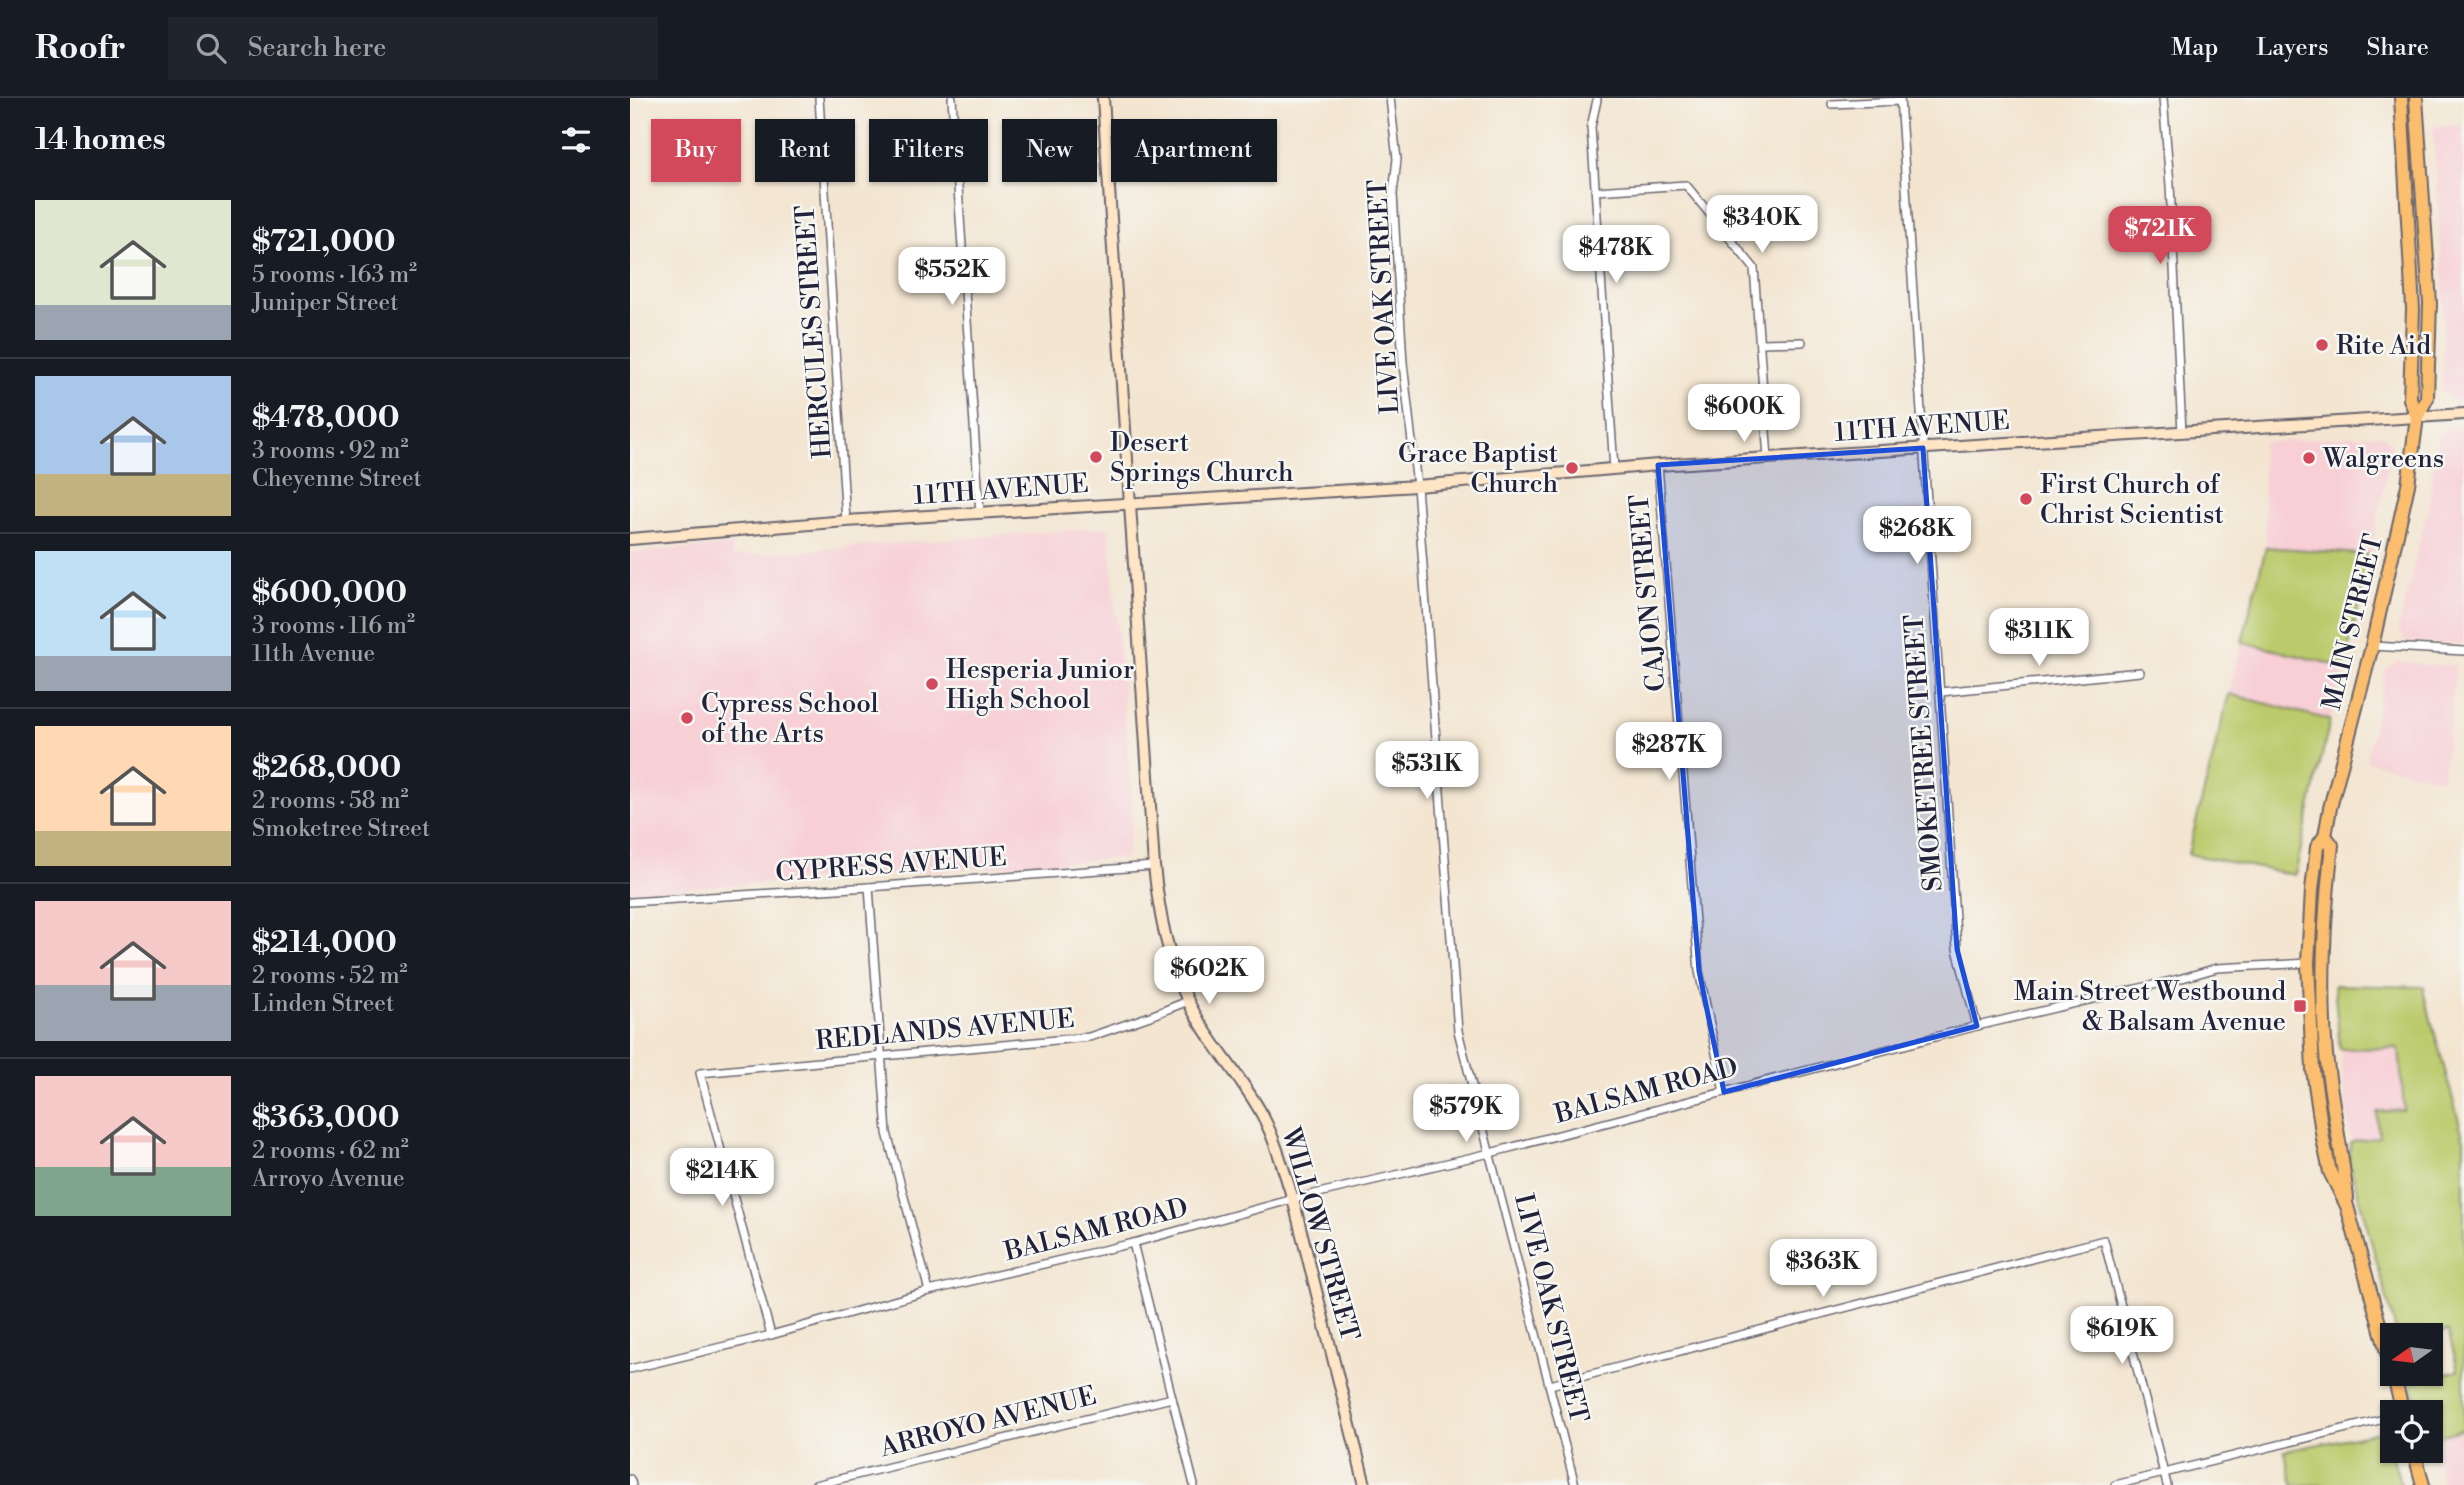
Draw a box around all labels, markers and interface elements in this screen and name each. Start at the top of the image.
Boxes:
search box [168,17,658,80]
text: Roofr [35,28,126,69]
icon: search [192,29,230,67]
text: Search here [248,32,386,64]
text: Map [2171,33,2218,63]
text: Layers [2256,33,2328,63]
text: Share [2366,33,2429,63]
chip: Buy [651,119,741,182]
chip: Rent [755,119,855,182]
chip: Filters [869,119,988,182]
chip: New [1002,119,1097,182]
chip: Apartment [1111,119,1277,182]
text: 14 homes [35,121,166,159]
icon: filters [557,121,595,159]
street label: LIVE OAK STREET [1362,179,1406,415]
pin: $340K [1713,195,1811,255]
street label: HERCULES STREET [789,204,839,460]
text: $340K [1723,204,1801,232]
pin: $721K [2111,206,2209,266]
text: $721K [2124,215,2196,243]
text: $721,000 [252,223,396,261]
pin: $478K [1567,226,1665,285]
icon: home [91,228,175,312]
text: $478K [1579,234,1653,262]
pin: $552K [903,248,1001,307]
text: $552K [914,256,990,284]
text: 5 rooms · 163 m² [252,261,417,289]
text: Juniper Street [252,289,398,317]
place label: Rite Aid [2336,330,2431,362]
marker: Rite Aid [2314,337,2330,353]
pin: $600K [1695,384,1793,444]
text: $600K [1704,393,1784,421]
text: $478,000 [252,399,400,437]
icon: home [91,404,175,488]
street label: 11TH AVENUE [1833,405,2011,449]
place label: Desert Springs Church [1110,427,1294,489]
text: 3 rooms · 92 m² [252,437,408,465]
place label: Grace Baptist Church [1398,438,1558,500]
place label: Walgreens [2322,443,2444,475]
marker: Desert Springs Church [1088,449,1104,465]
marker: Walgreens [2301,450,2317,466]
marker: Grace Baptist Church [1564,460,1580,476]
text: Cheyenne Street [252,465,422,493]
street label: 11TH AVENUE [912,468,1090,512]
place label: First Church of Christ Scientist [2040,469,2224,531]
marker: First Church of Christ Scientist [2018,491,2034,507]
street label: CAJON STREET [1623,493,1673,693]
pin: $268K [1868,506,1966,566]
text: $268K [1879,515,1955,543]
street label: MAIN STREET [2316,531,2390,714]
text: $600,000 [252,574,407,612]
icon: home [91,579,175,663]
pin: $311K [1990,608,2088,668]
text: 3 rooms · 116 m² [252,612,415,640]
street label: SMOKETREE STREET [1898,614,1950,892]
text: $311K [2005,617,2073,645]
text: 11th Avenue [252,640,375,668]
place label: Hesperia Junior High School [946,654,1134,716]
marker: Hesperia Junior High School [924,676,940,692]
place label: Cypress School of the Arts [701,688,879,750]
marker: Cypress School of the Arts [679,710,695,726]
pin: $287K [1620,722,1718,782]
text: $287K [1632,731,1706,759]
pin: $531K [1378,742,1476,801]
text: $268,000 [252,749,401,787]
text: $531K [1392,750,1462,778]
icon: home [91,754,175,838]
text: 2 rooms · 58 m² [252,787,409,815]
text: Smoketree Street [252,815,430,843]
street label: CYPRESS AVENUE [774,841,1008,889]
text: $214,000 [252,924,397,962]
icon: home [91,929,175,1013]
pin: $602K [1160,946,1258,1006]
text: $602K [1170,955,1248,983]
text: 2 rooms · 52 m² [252,962,408,990]
place label: Main Street Westbound & Balsam Avenue [2014,976,2286,1038]
text: Linden Street [252,990,394,1018]
marker: Main Street Westbound & Balsam Avenue [2292,998,2308,1014]
street label: REDLANDS AVENUE [814,1003,1076,1057]
street label: BALSAM ROAD [1550,1051,1741,1131]
pin: $579K [1417,1084,1515,1144]
text: $579K [1429,1093,1503,1121]
text: $363,000 [252,1099,400,1137]
icon: home [91,1104,175,1188]
street label: WILLOW STREET [1274,1123,1366,1345]
text: 2 rooms · 62 m² [252,1137,409,1165]
pin: $214K [673,1148,771,1208]
text: $214K [686,1157,758,1185]
text: Arroyo Avenue [252,1165,405,1193]
street label: LIVE OAK STREET [1507,1190,1595,1426]
street label: BALSAM ROAD [1000,1192,1191,1268]
pin: $363K [1774,1240,1872,1299]
text: $363K [1786,1248,1860,1276]
pin: $619K [2073,1306,2171,1366]
text: $619K [2086,1315,2158,1343]
north arrow [2380,1323,2443,1386]
map controls [2380,1323,2443,1463]
street label: ARROYO AVENUE [876,1380,1100,1465]
button: locate [2380,1400,2443,1463]

